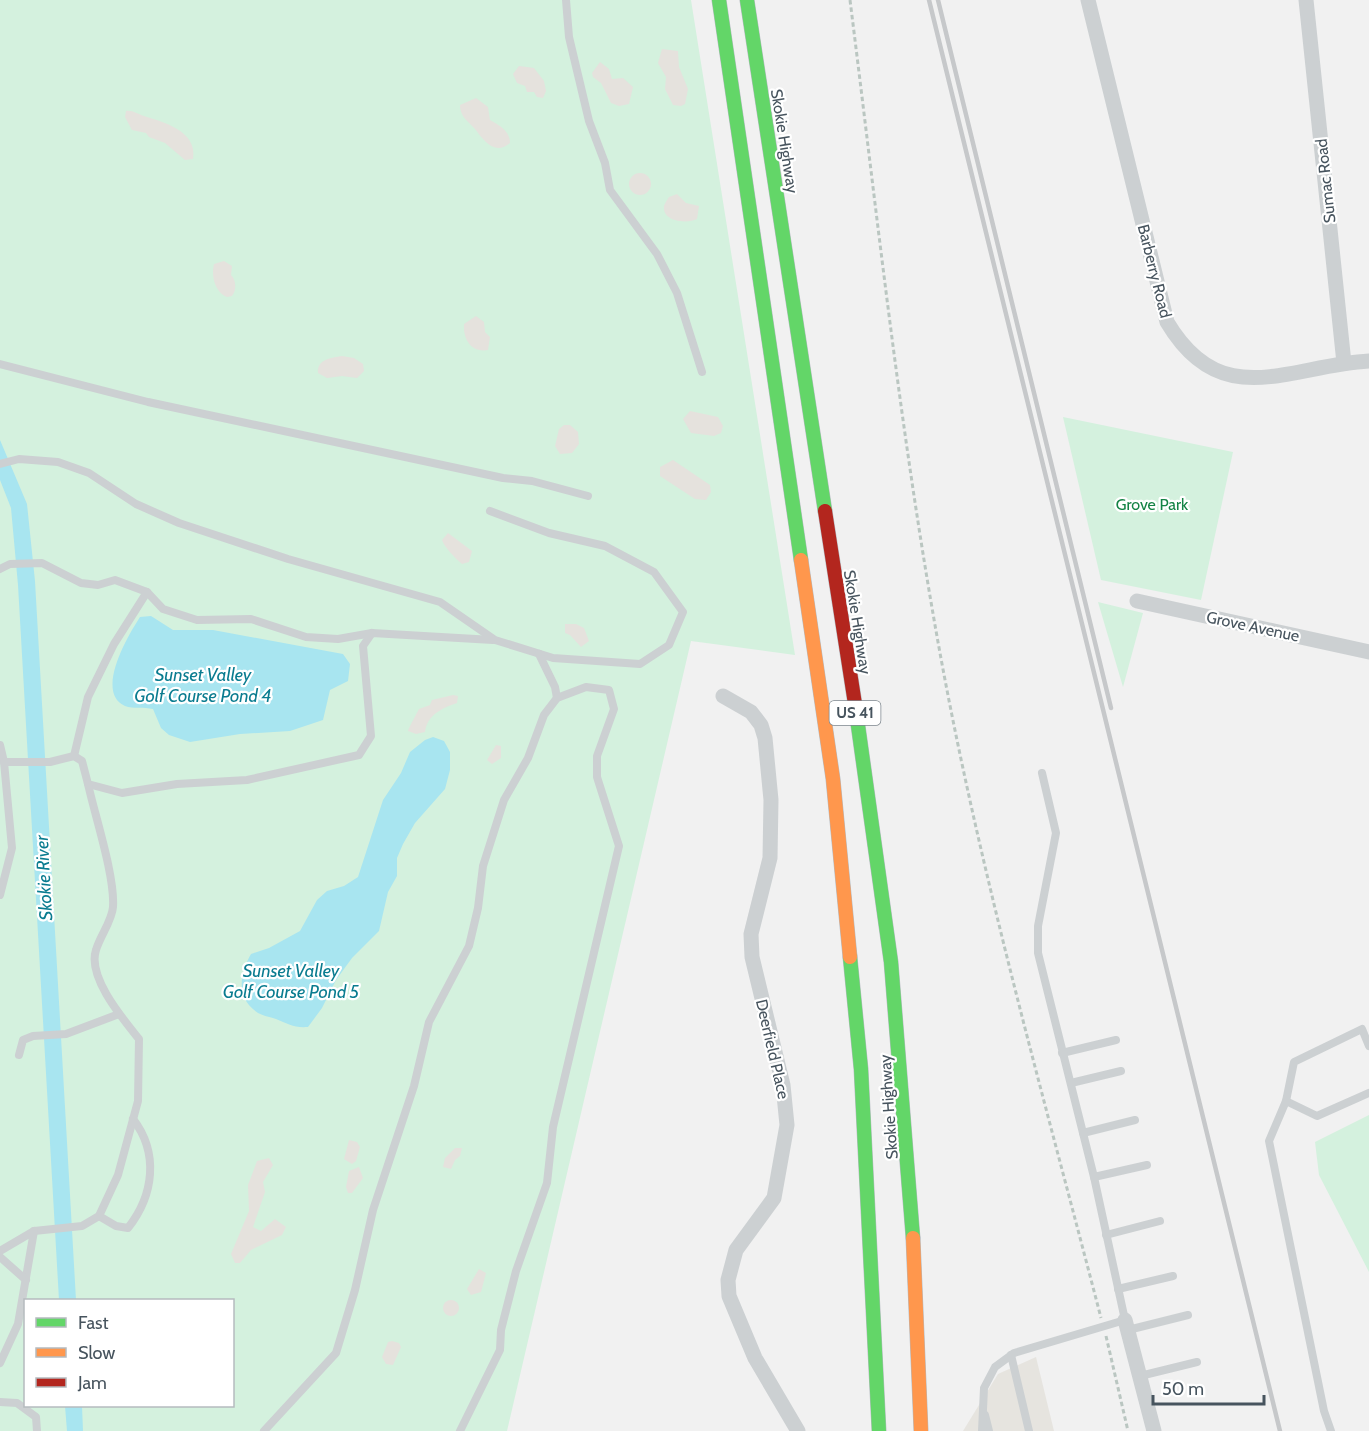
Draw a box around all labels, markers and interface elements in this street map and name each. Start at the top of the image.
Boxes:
street label: Skokie Highway [767,88,802,195]
street label: Sumac Road [1312,138,1339,224]
street label: Barberry Road [1134,222,1175,320]
park label: Grove Park [1116,495,1189,514]
street label: Skokie Highway [840,569,875,676]
street label: Grove Avenue [1205,607,1301,646]
water label: Sunset Valley Golf Course Pond 4 [134,664,272,707]
road number: US 41 [830,701,880,725]
water label: Skokie River [31,833,57,921]
water label: Sunset Valley Golf Course Pond 5 [223,960,359,1003]
street label: Deerfield Place [752,997,793,1101]
street label: Skokie Highway [875,1054,902,1160]
legend [24,1299,234,1407]
text: Fast [78,1312,109,1334]
text: Slow [78,1342,115,1364]
scale bar [1153,1368,1264,1406]
text: Jam [77,1372,107,1394]
text: 50 m [1162,1378,1204,1400]

